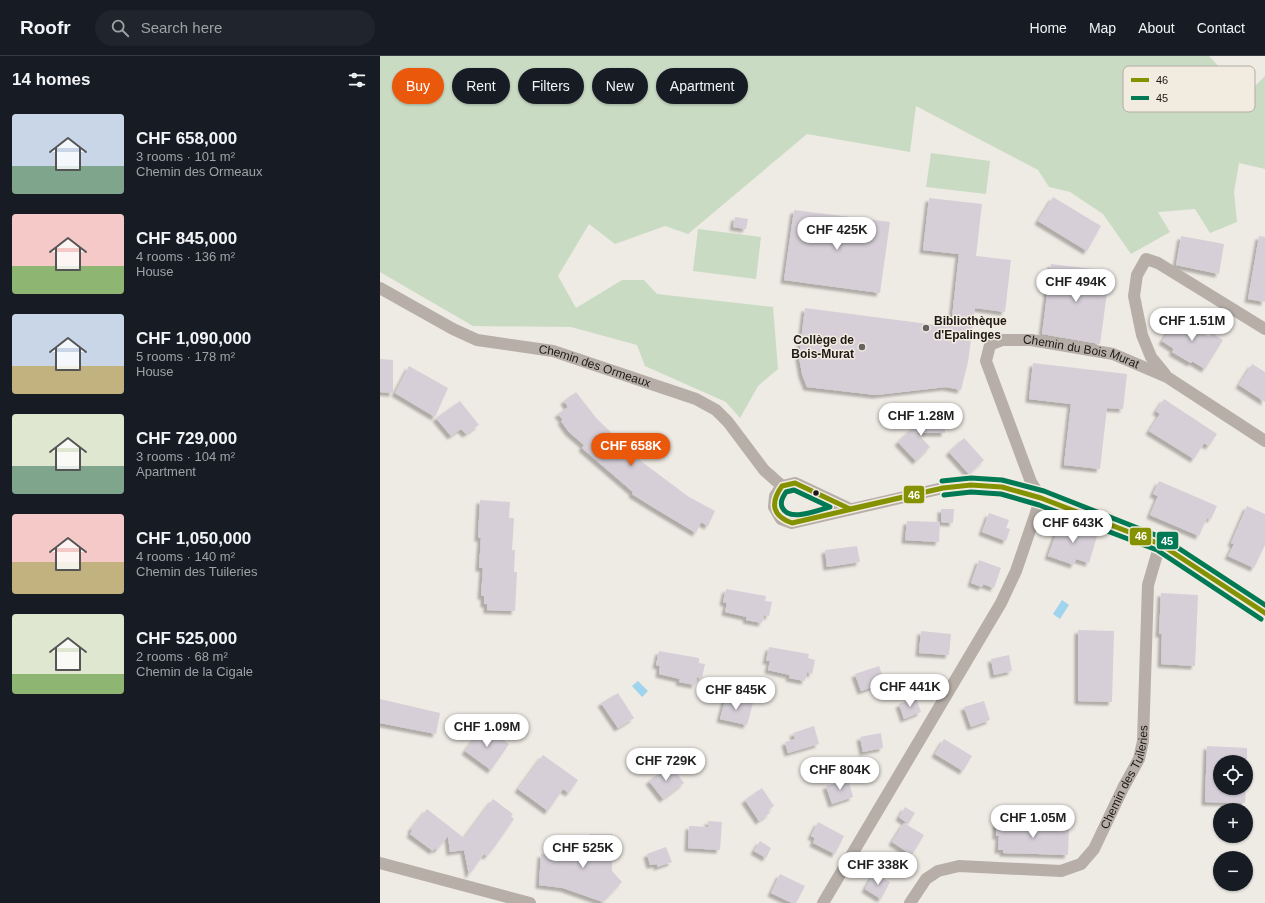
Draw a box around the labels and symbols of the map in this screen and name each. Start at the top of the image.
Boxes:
legend [1123,66,1255,112]
text: 46 [1156,74,1168,86]
text: 45 [1156,92,1168,104]
pin: CHF 425K [796,217,878,251]
pin: CHF 494K [1035,269,1117,303]
pin: CHF 1.51M [1146,308,1238,342]
place label: Bibliothèque d'Epalinges [934,314,1007,342]
marker: Bibliothèque d'Epalinges [921,323,931,333]
place label: Collège de Bois-Murat [791,333,854,361]
street label: Chemin du Bois Murat [1023,333,1142,372]
street label: Chemin des Ormeaux [538,342,652,390]
marker: Collège de Bois-Murat [857,342,867,352]
pin: CHF 1.28M [875,403,967,437]
pin: CHF 658K [590,433,672,467]
line badge: 46 [903,485,925,504]
unlabelled marker [811,488,821,498]
text: 46 [908,489,920,501]
pin: CHF 643K [1032,510,1114,544]
line badge: 46 [1129,527,1152,546]
text: 46 [1135,530,1147,542]
line badge: 45 [1156,531,1179,550]
text: 45 [1161,535,1173,547]
pin: CHF 441K [869,674,951,708]
pin: CHF 845K [695,677,777,711]
pin: CHF 1.09M [441,714,533,748]
street label: Chemin des Tuileries [1097,725,1151,831]
pin: CHF 729K [625,748,707,782]
pin: CHF 804K [799,757,881,791]
pin: CHF 1.05M [987,805,1079,839]
pin: CHF 525K [542,835,624,869]
pin: CHF 338K [837,852,919,886]

